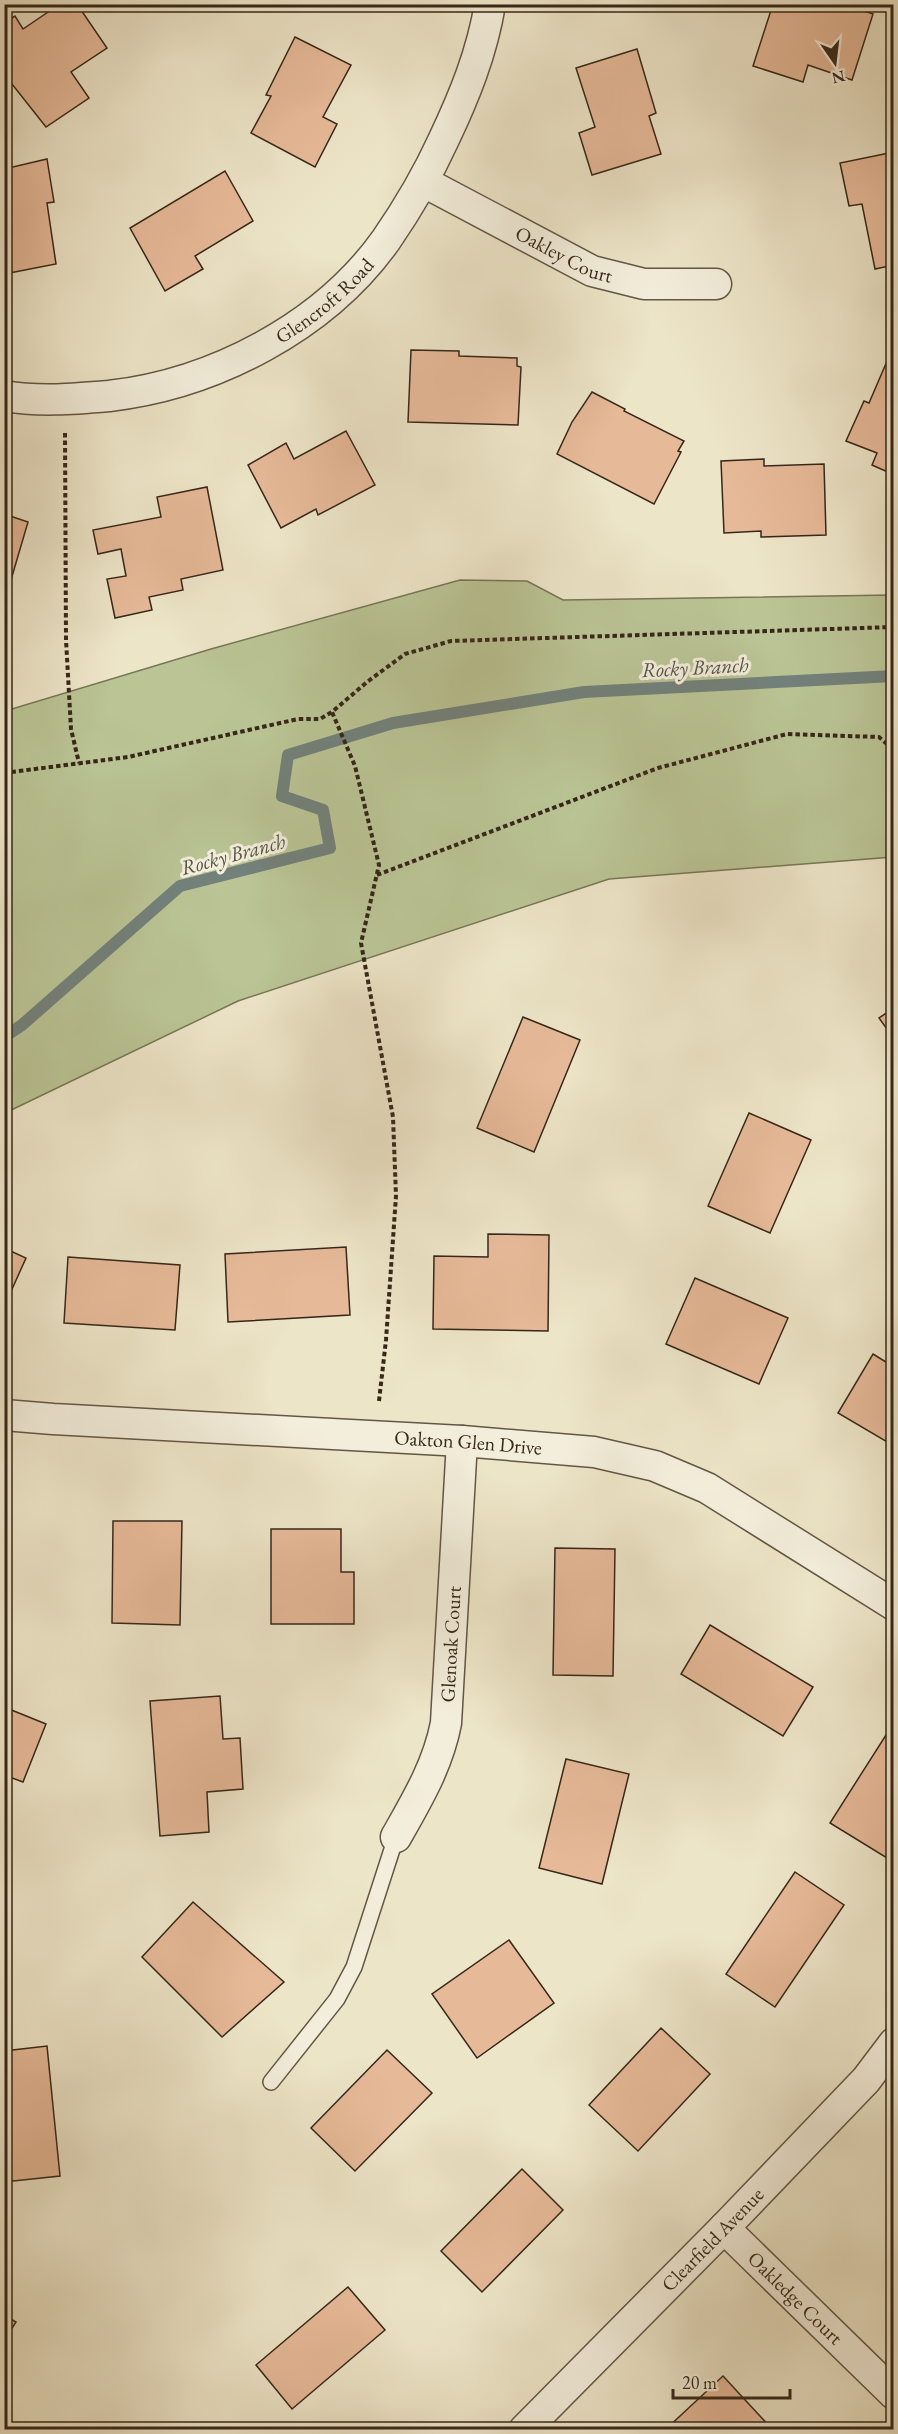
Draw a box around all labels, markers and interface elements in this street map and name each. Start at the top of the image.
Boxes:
north arrow [805,33,865,93]
text: N [830,65,847,89]
street label: Oakley Court [511,220,616,289]
street label: Glencroft Road [271,252,380,349]
water label: Rocky Branch [641,651,749,683]
water label: Rocky Branch [178,827,288,881]
street label: Oakton Glen Drive [394,1424,543,1461]
street label: Glenoak Court [434,1585,467,1703]
street label: Clearfield Avenue [655,2182,769,2297]
street label: Oakledge Court [742,2245,849,2351]
scale bar [673,2362,790,2400]
text: 20 m [682,2371,717,2394]

